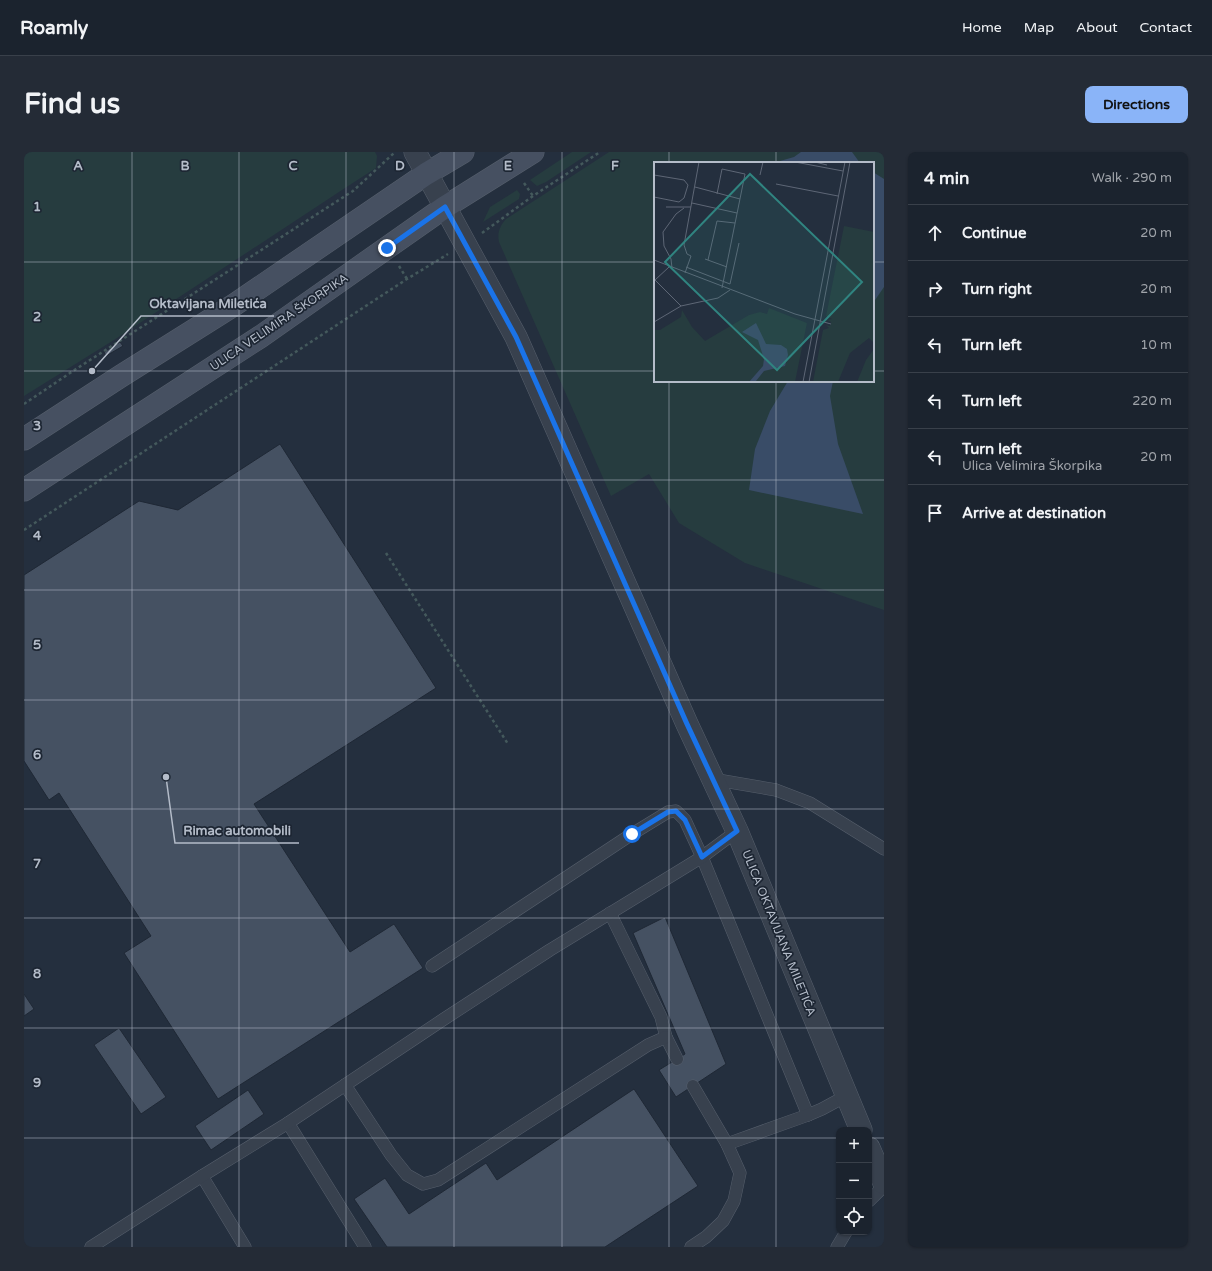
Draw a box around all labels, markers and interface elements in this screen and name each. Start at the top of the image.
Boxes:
text: Roamly [20,17,88,39]
text: Home [962,19,1002,36]
text: Map [1024,19,1054,36]
text: About [1076,19,1118,36]
text: Contact [1140,19,1192,36]
button: Directions [1085,86,1188,123]
text: Find us [24,87,120,121]
text: A [73,158,83,174]
text: B [180,158,190,174]
text: C [288,158,298,174]
text: D [395,158,405,174]
text: E [504,158,512,174]
text: F [611,158,619,174]
inset map [654,162,874,382]
text: 4 min [924,168,969,189]
text: Walk · 290 m [1092,170,1172,186]
text: 1 [33,199,41,215]
icon: ahead [924,222,946,244]
text: Continue [962,224,1026,242]
text: 20 m [1140,225,1172,241]
route end [378,239,396,257]
street label: ULICA VELIMIRA ŠKORPIKA [207,270,351,373]
icon: right [924,278,946,300]
text: Turn right [962,280,1032,298]
text: 20 m [1140,281,1172,297]
callout: Oktavijana Miletića [141,291,274,316]
text: Oktavijana Miletića [149,296,267,312]
text: 2 [33,309,41,325]
icon: left [924,334,946,356]
text: Turn left [962,336,1022,354]
text: 10 m [1140,337,1172,353]
icon: left [924,390,946,412]
text: Turn left [962,392,1022,410]
text: 220 m [1132,393,1172,409]
text: 3 [33,418,41,434]
text: Turn left [962,440,1022,458]
icon: left [924,446,946,468]
text: 20 m [1140,449,1172,465]
text: Ulica Velimira Škorpika [962,458,1102,474]
icon: arrive [924,502,946,524]
text: Arrive at destination [962,504,1106,522]
text: 4 [33,528,42,544]
text: 5 [33,637,41,653]
text: 6 [33,747,41,763]
callout: Rimac automobili [175,818,299,843]
text: Rimac automobili [183,823,291,839]
route start [623,825,641,843]
street label: ULICA OKTAVIJANA MILETIĆA [739,848,819,1018]
text: 7 [33,856,41,872]
text: 8 [33,966,41,982]
text: 9 [33,1075,41,1091]
map controls [836,1127,872,1235]
button: + [836,1127,872,1163]
button: − [836,1163,872,1199]
button: locate [836,1199,872,1235]

